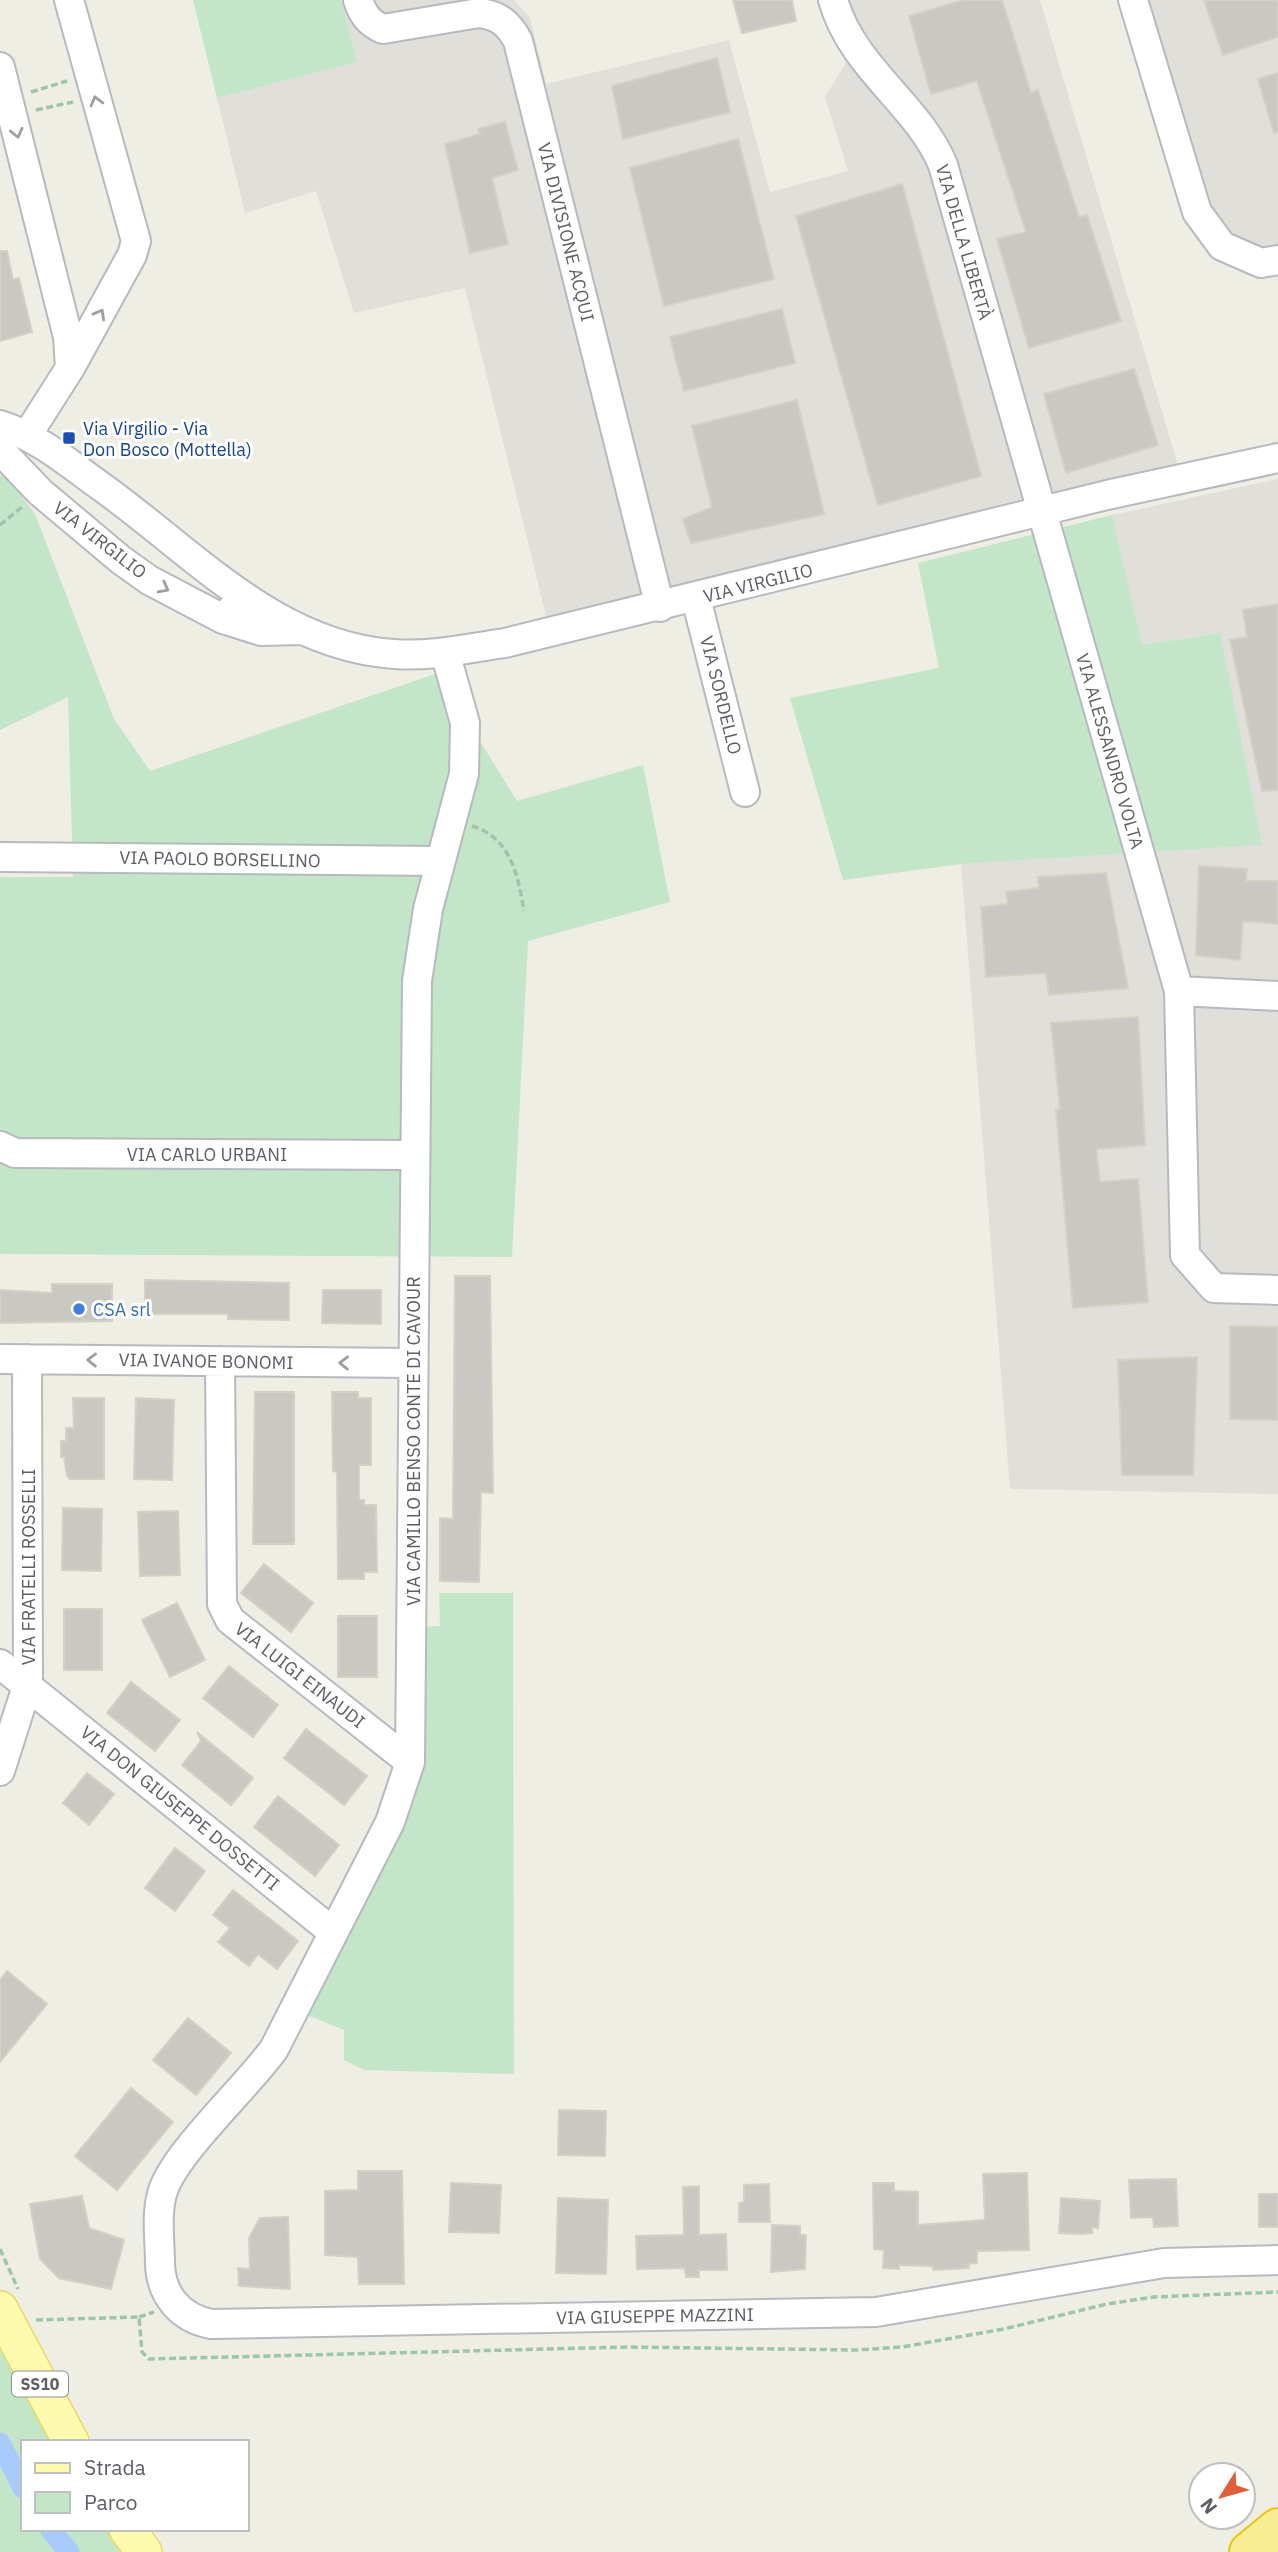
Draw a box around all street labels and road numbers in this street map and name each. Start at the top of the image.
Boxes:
street label: VIA DIVISIONE ACQUI [533,140,599,324]
street label: VIA DELLA LIBERTÀ [931,161,997,323]
street label: VIA VIRGILIO [49,496,151,584]
street label: VIA VIRGILIO [701,558,815,608]
street label: VIA SORDELLO [695,633,747,757]
street label: VIA ALESSANDRO VOLTA [1071,651,1149,852]
street label: VIA PAOLO BORSELLINO [119,846,321,872]
street label: VIA CARLO URBANI [127,1143,287,1166]
street label: VIA CAMILLO BENSO CONTE DI CAVOUR [402,1276,425,1606]
street label: VIA IVANOE BONOMI [118,1348,294,1374]
street label: VIA FRATELLI ROSSELLI [17,1469,40,1665]
street label: VIA LUIGI EINAUDI [230,1617,370,1733]
street label: VIA DON GIUSEPPE DOSSETTI [76,1721,284,1895]
street label: VIA GIUSEPPE MAZZINI [556,2303,754,2329]
road number: SS10 [12,2372,68,2396]

